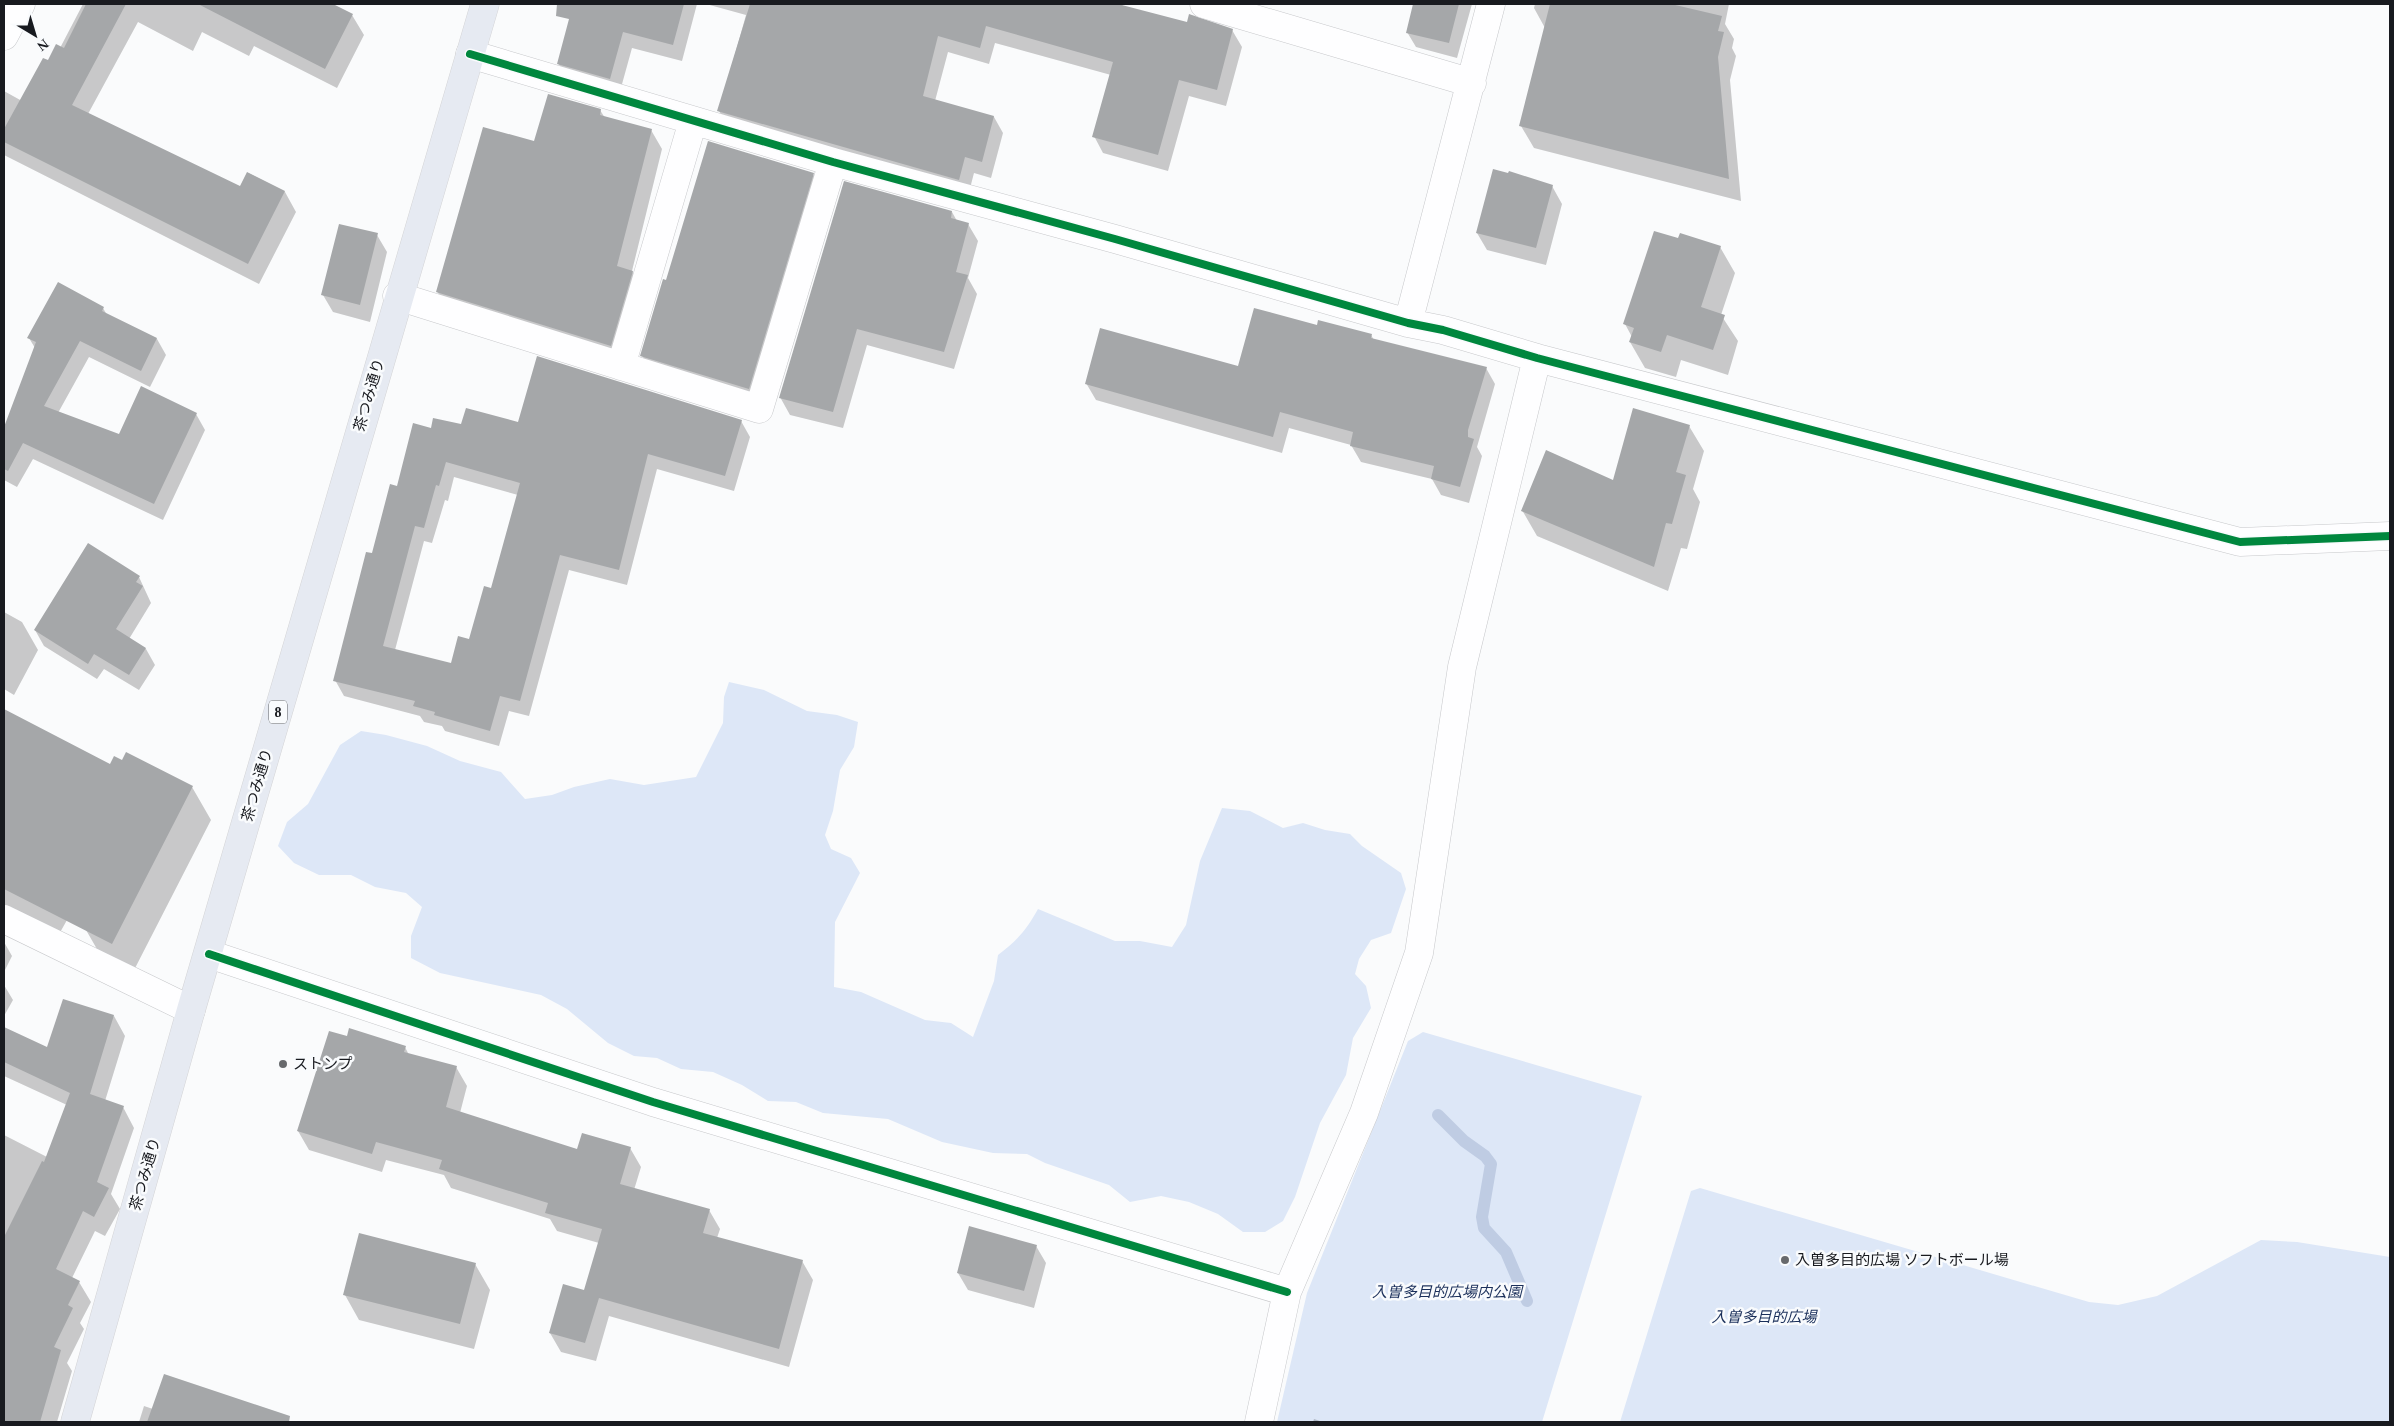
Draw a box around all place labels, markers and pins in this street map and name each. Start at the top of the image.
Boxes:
place label: ストンプ [293,1056,353,1072]
marker: ストンプ [277,1058,289,1070]
place label: 入曽多目的広場 ソフトボール場 [1795,1252,2009,1268]
marker: 入曽多目的広場 ソフトボール場 [1779,1254,1791,1266]

